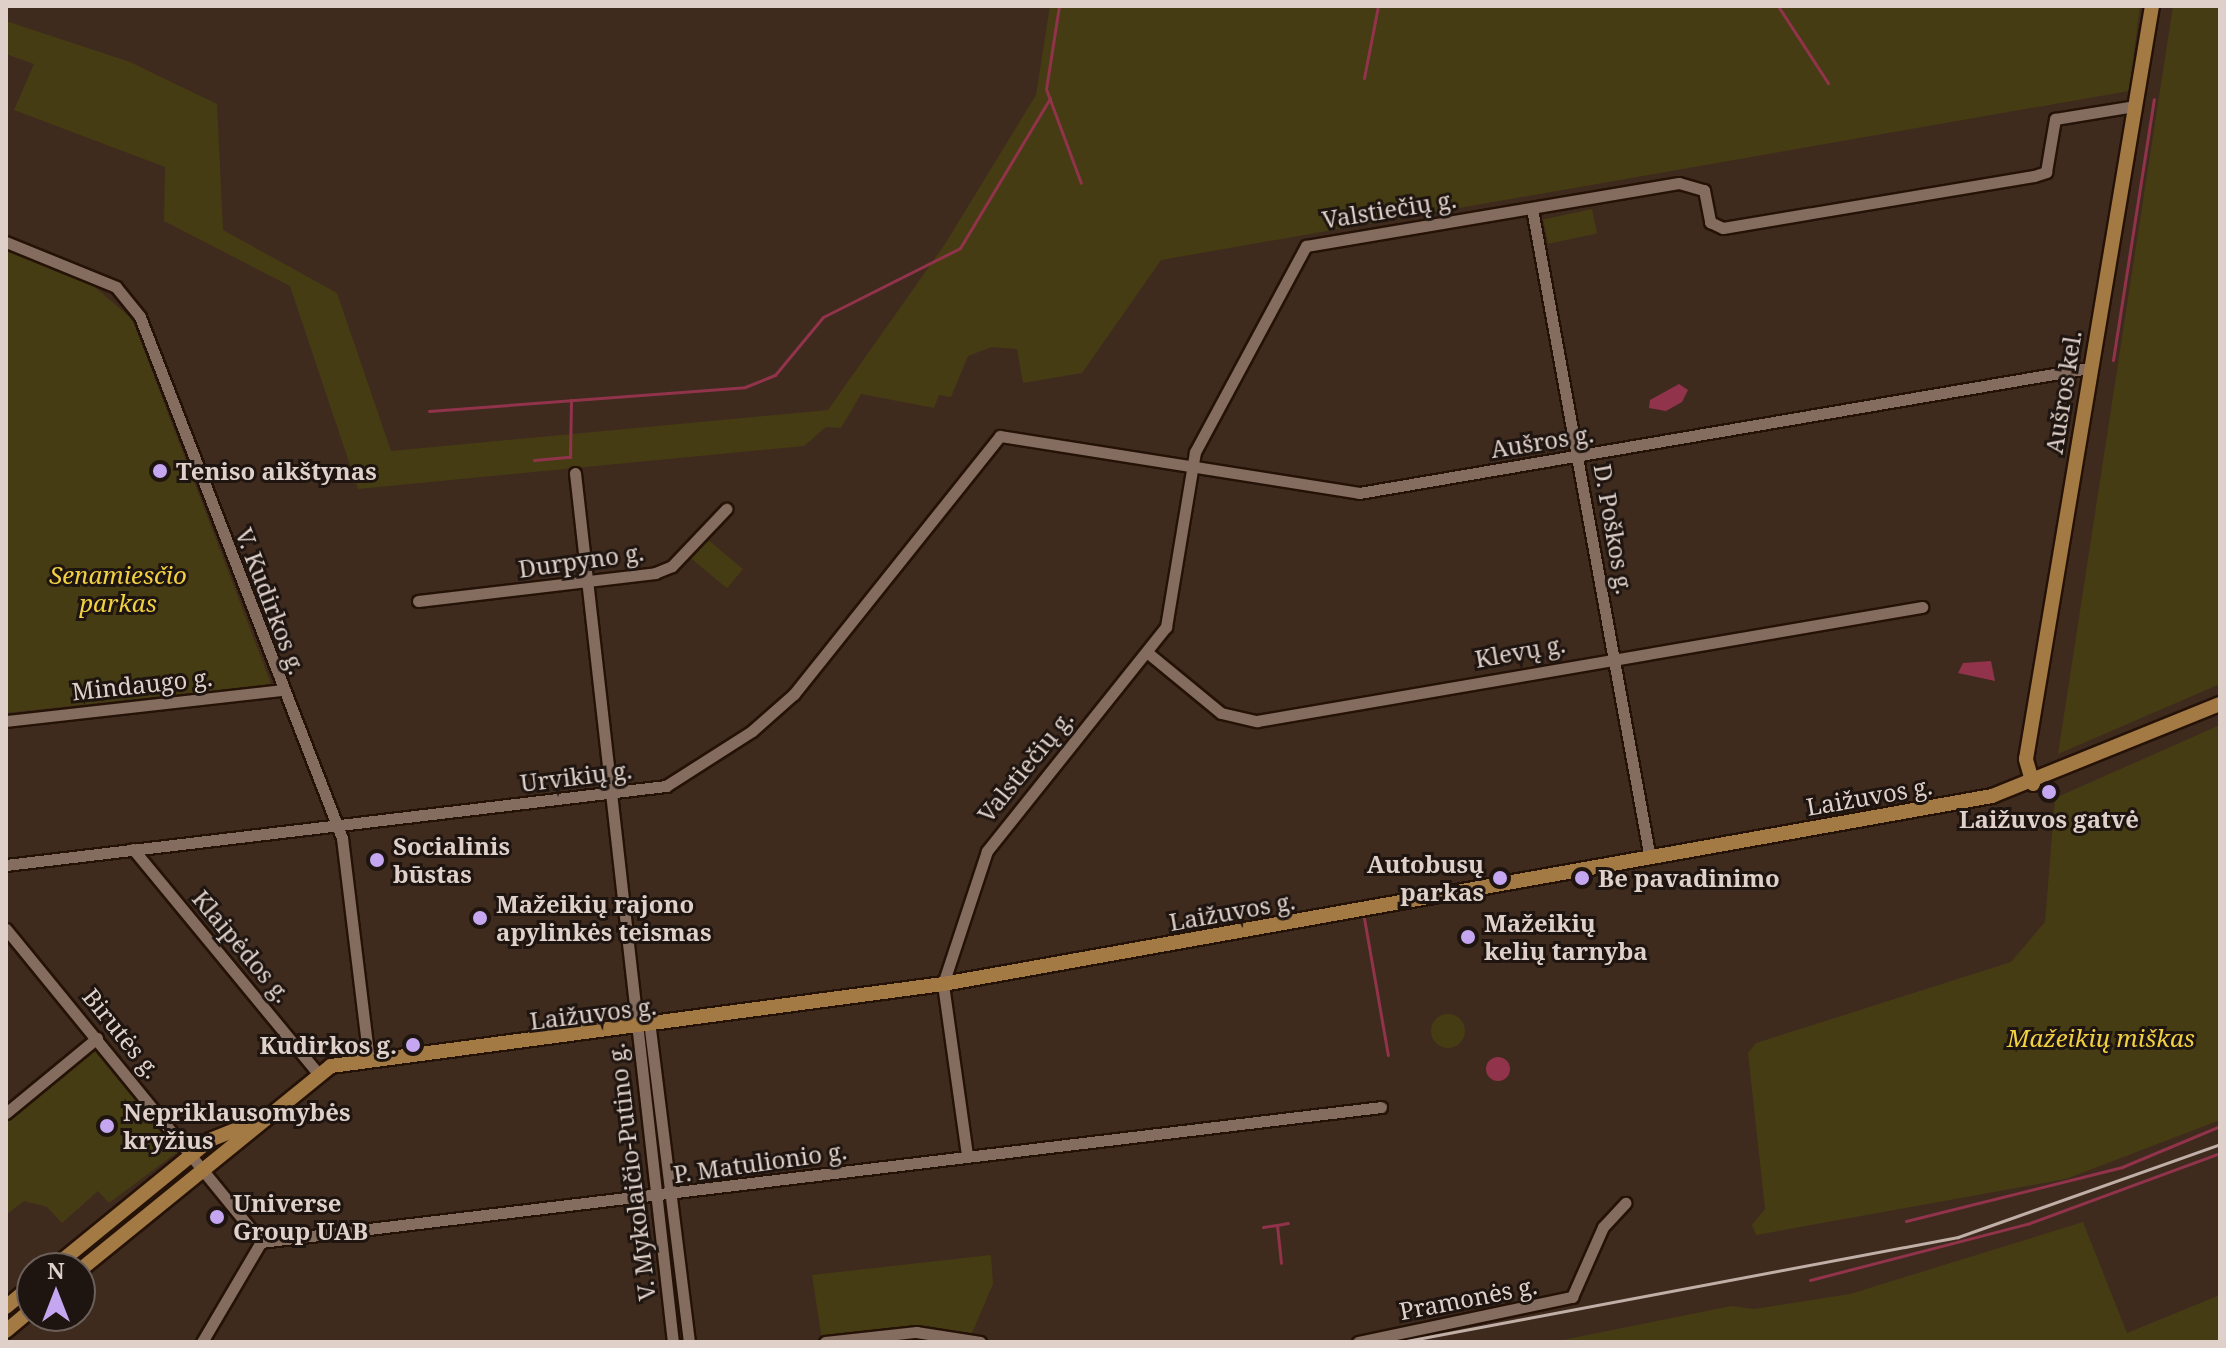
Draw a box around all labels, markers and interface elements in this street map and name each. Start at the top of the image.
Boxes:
street label: Valstiečių g. [1320,184,1458,234]
street label: Aušros kel. [2039,328,2087,456]
street label: Aušros g. [1489,419,1595,463]
place label: Teniso aikštynas [176,457,377,485]
marker: Teniso aikštynas [151,462,169,480]
street label: D. Poškos g. [1588,462,1640,596]
street label: V. Kudirkos g. [230,524,312,678]
street label: Durpyno g. [516,537,646,583]
park label: Senamiesčio parkas [49,561,187,617]
street label: Klevų g. [1473,629,1567,673]
street label: Mindaugo g. [70,662,214,706]
street label: Valstiečių g. [971,704,1079,828]
street label: Urvikių g. [519,755,633,797]
street label: Laižuvos g. [1804,771,1934,821]
marker: Laižuvos gatvė [2040,783,2058,801]
place label: Laižuvos gatvė [1959,805,2139,833]
place label: Socialinis būstas [393,832,510,888]
place label: Autobusų parkas [1367,850,1484,906]
marker: Socialinis būstas [368,851,386,869]
place label: Be pavadinimo [1598,864,1780,892]
marker: Autobusų parkas [1491,869,1509,887]
marker: Be pavadinimo [1573,869,1591,887]
street label: Klaipėdos g. [187,884,297,1008]
street label: Laižuvos g. [1167,886,1297,936]
place label: Mažeikių rajono apylinkės teismas [496,890,712,946]
marker: Mažeikių rajono apylinkės teismas [471,909,489,927]
place label: Mažeikių kelių tarnyba [1484,909,1648,965]
marker: Mažeikių kelių tarnyba [1459,928,1477,946]
street label: Birutės g. [77,982,167,1084]
street label: Laižuvos g. [528,991,658,1035]
park label: Mažeikių miškas [2007,1024,2195,1052]
place label: Kudirkos g. [259,1031,397,1059]
marker: Kudirkos g. [404,1036,422,1054]
street label: V. Mykolaičio-Putino g. [601,1042,661,1302]
place label: Nepriklausomybės kryžius [123,1098,350,1154]
marker: Nepriklausomybės kryžius [98,1117,116,1135]
street label: P. Matulionio g. [671,1136,849,1188]
place label: Universe Group UAB [233,1189,368,1245]
marker: Universe Group UAB [208,1208,226,1226]
north arrow [16,1252,96,1332]
text: N [47,1255,65,1285]
street label: Pramonės g. [1397,1271,1539,1325]

